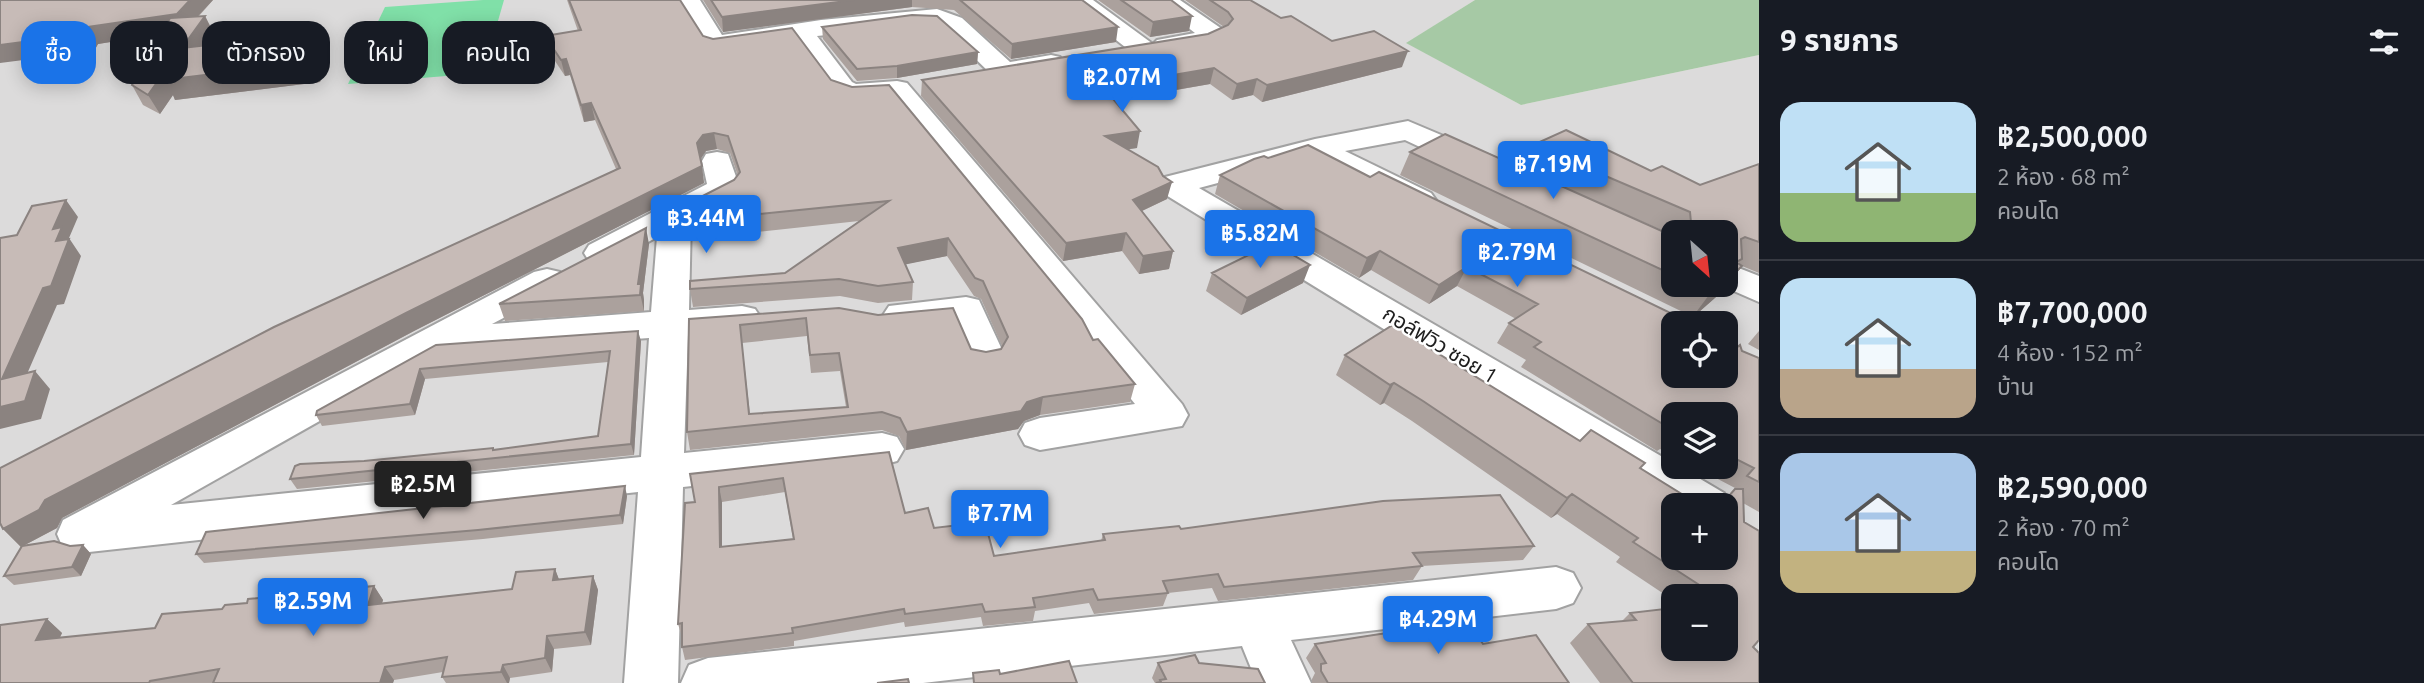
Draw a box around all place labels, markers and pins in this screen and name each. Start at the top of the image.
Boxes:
pin: ฿2.07M [1065,54,1179,114]
pin: ฿7.19M [1496,142,1610,201]
pin: ฿3.44M [649,196,763,255]
pin: ฿5.82M [1203,210,1317,270]
pin: ฿2.79M [1460,230,1574,289]
pin: ฿2.5M [374,462,472,521]
pin: ฿7.7M [951,490,1049,550]
pin: ฿2.59M [256,578,370,638]
pin: ฿4.29M [1381,596,1495,656]

